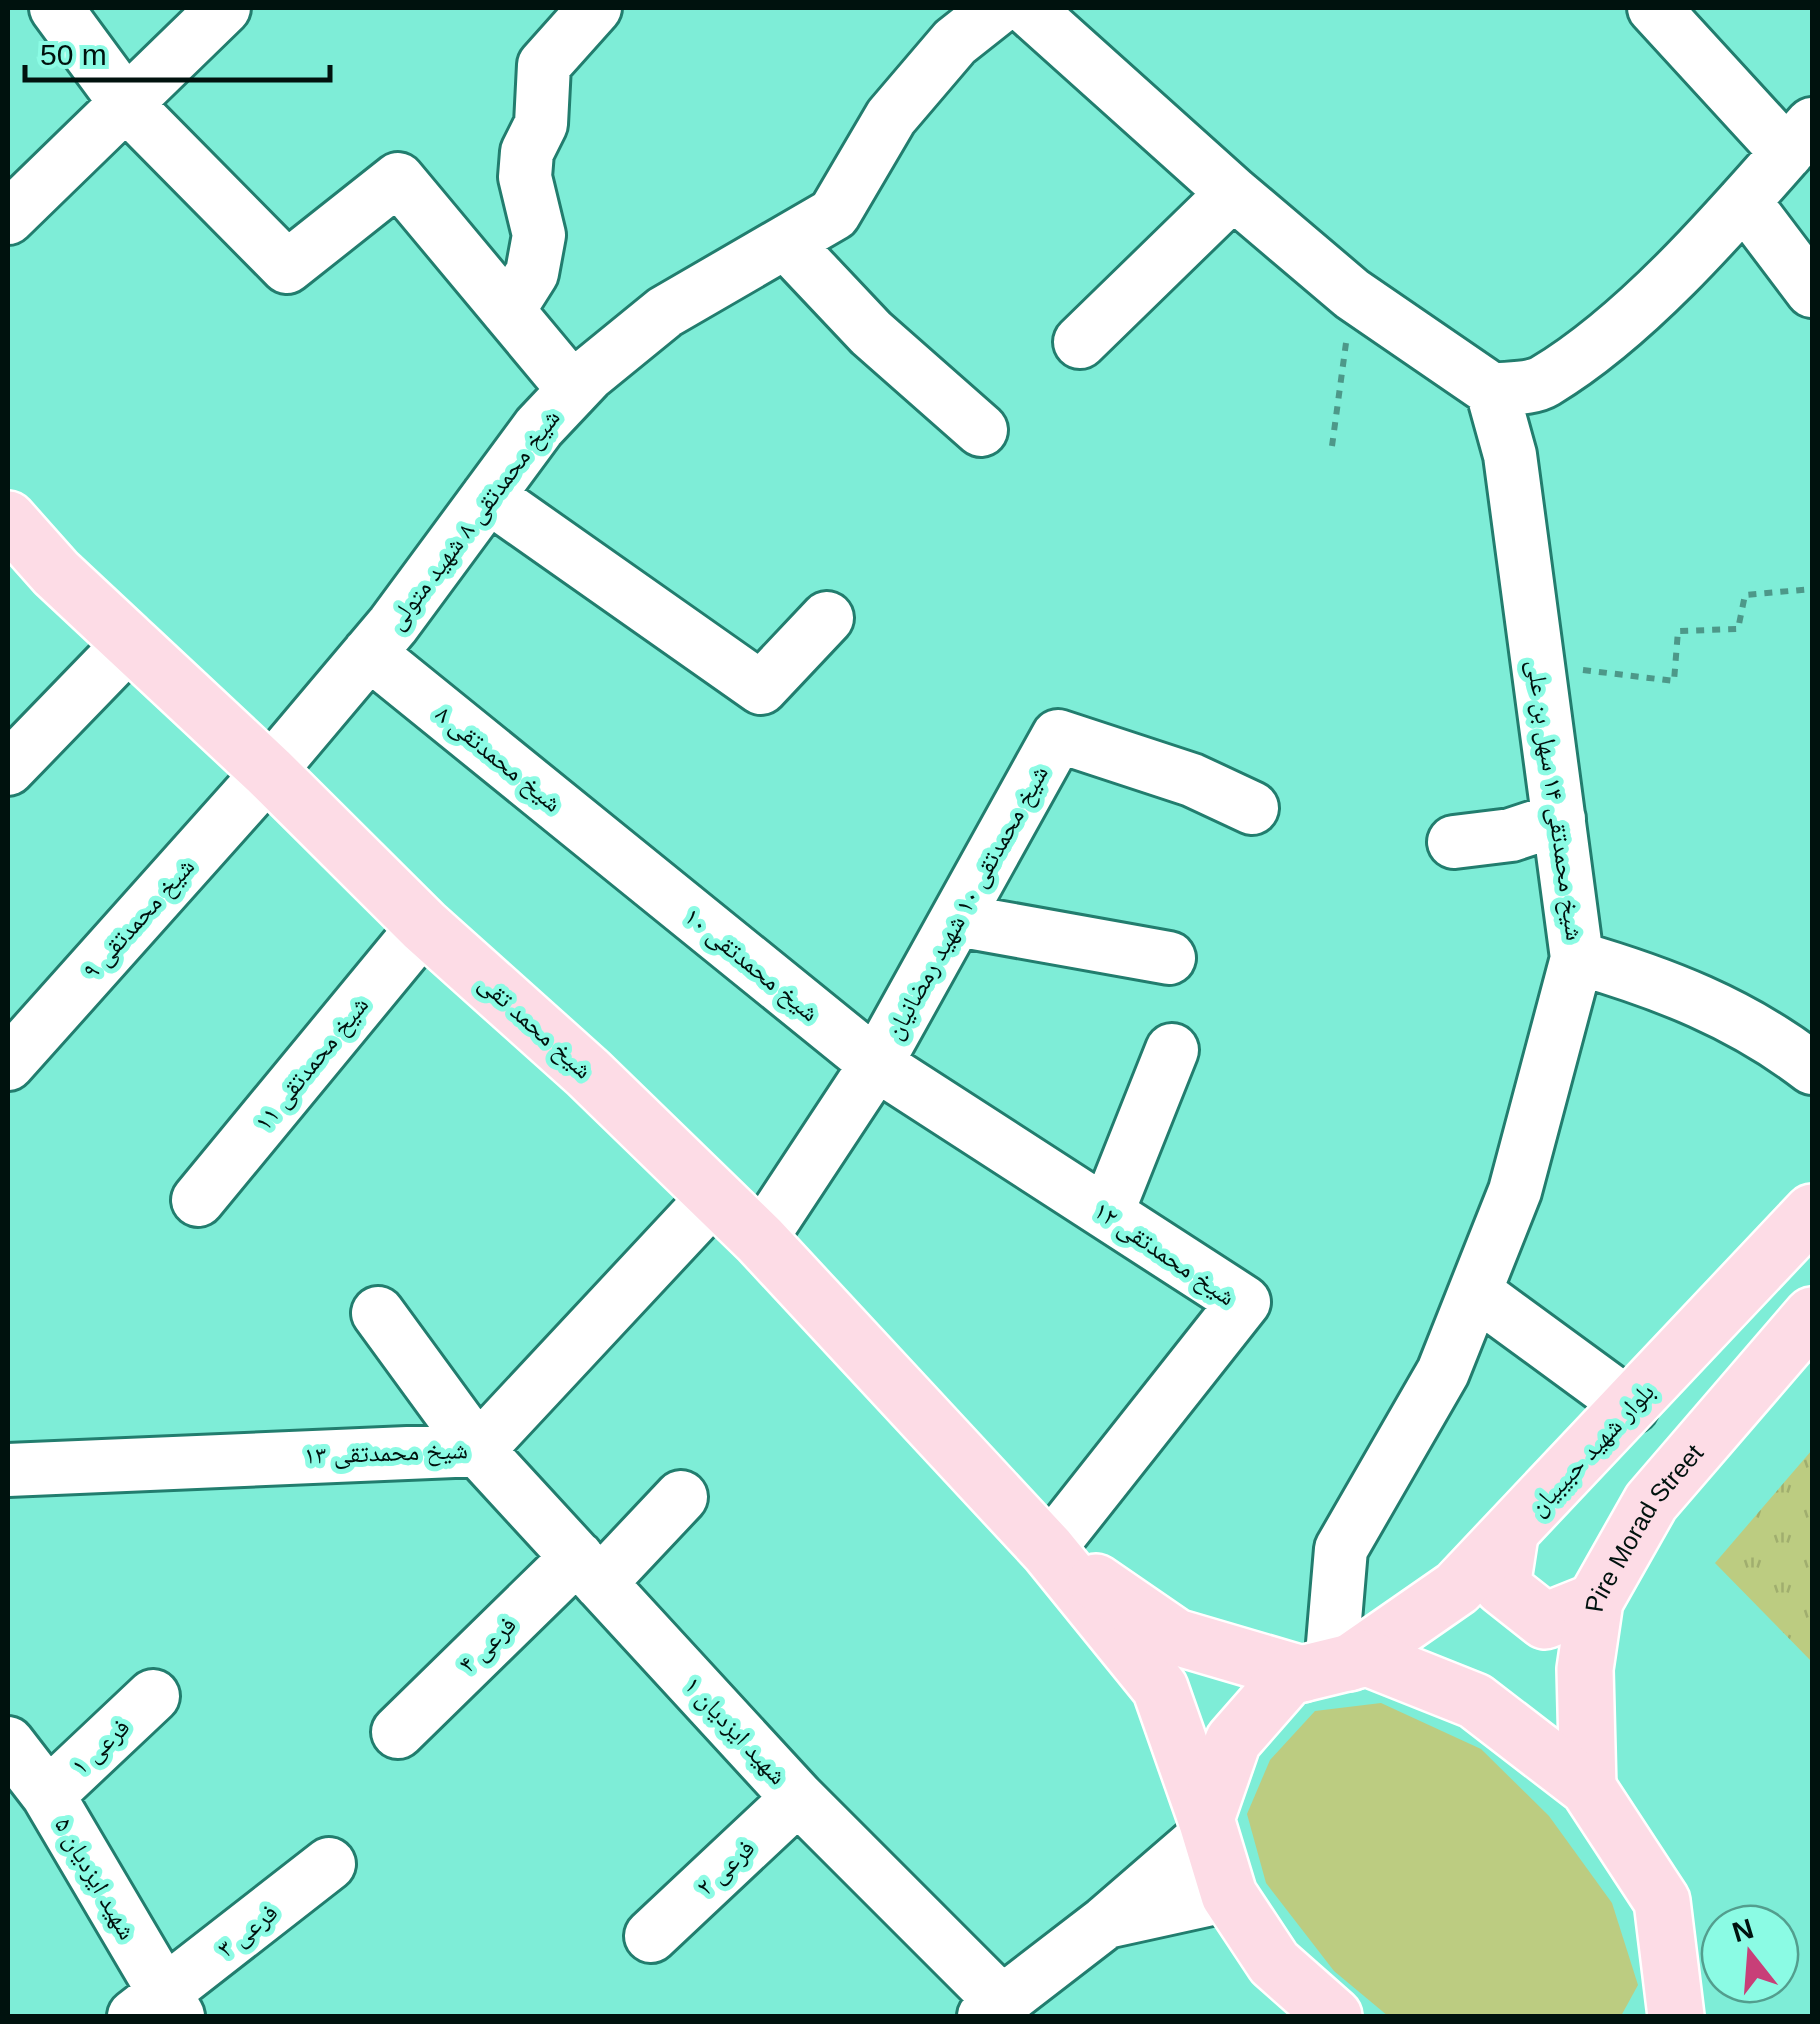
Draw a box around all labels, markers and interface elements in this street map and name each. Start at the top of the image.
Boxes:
scale bar [25,20,330,82]
text: 50 m [40,38,107,71]
street label: شیخ محمدتقی ۸ شهید متولی [381,403,566,636]
street label: شیخ محمدتقی ۱۴ سهل بن علی [1520,658,1590,942]
street label: شیخ محمدتقی ۸ [430,699,567,819]
street label: شیخ محمدتقی ۱۰ شهید رمضانیان [879,760,1055,1045]
street label: شیخ محمدتقی ۹ [76,852,201,986]
street label: شیخ محمدتقی ۱۰ [678,901,825,1028]
street label: شیخ محمد تقی [473,968,598,1085]
street label: شیخ محمدتقی ۱۱ [248,990,375,1137]
street label: شیخ محمدتقی ۱۲ [1088,1196,1241,1312]
street label: بلوار شهید حبیبیان [1523,1377,1661,1522]
street label: شیخ محمدتقی ۱۳ [304,1435,469,1471]
street label: Pire Morad Street [1580,1439,1708,1614]
street label: فرعی ۴ [453,1610,523,1679]
street label: شهید ایزدیان ۱ [678,1671,793,1791]
street label: فرعی ۱ [65,1712,136,1781]
street label: شهید ایزدیان ۵ [48,1812,142,1945]
street label: فرعی ۲ [690,1833,761,1902]
street label: فرعی ۳ [212,1898,284,1964]
north arrow [1700,1904,1800,2004]
text: N [1729,1913,1757,1948]

